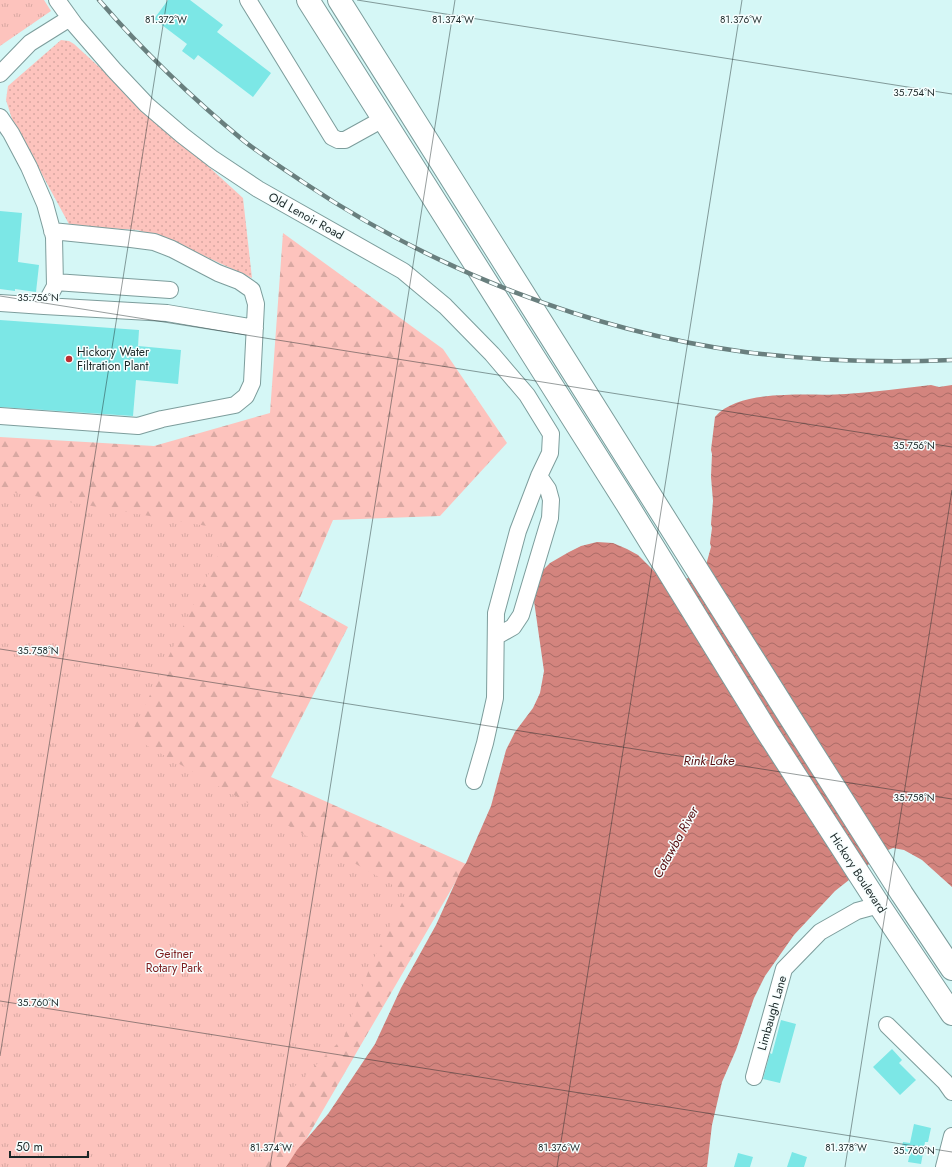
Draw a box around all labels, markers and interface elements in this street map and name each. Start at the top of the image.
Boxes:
text: 81.372°W [145,12,187,27]
text: 81.374°W [432,12,474,27]
text: 81.376°W [720,12,762,27]
text: 35.754°N [893,85,935,100]
street label: Old Lenoir Road [265,188,347,244]
text: 35.756°N [17,290,59,305]
place label: Hickory Water Filtration Plant [77,343,150,375]
marker: Hickory Water Filtration Plant [64,354,74,364]
text: 35.756°N [893,438,935,453]
text: 35.758°N [18,643,58,658]
water label: Rink Lake [683,751,735,770]
text: 35.758°N [894,790,934,805]
water label: Catawba River [648,802,703,882]
street label: Hickory Boulevard [825,829,891,917]
park label: Geitner Rotary Park [146,945,203,977]
street label: Limbaugh Lane [753,973,791,1053]
text: 35.760°N [17,995,59,1010]
scale bar [10,1133,88,1159]
text: 50 m [16,1138,43,1156]
text: 81.374°W [250,1140,292,1155]
text: 81.376°W [538,1140,580,1155]
text: 81.378°W [825,1140,867,1155]
text: 35.760°N [893,1143,935,1158]

